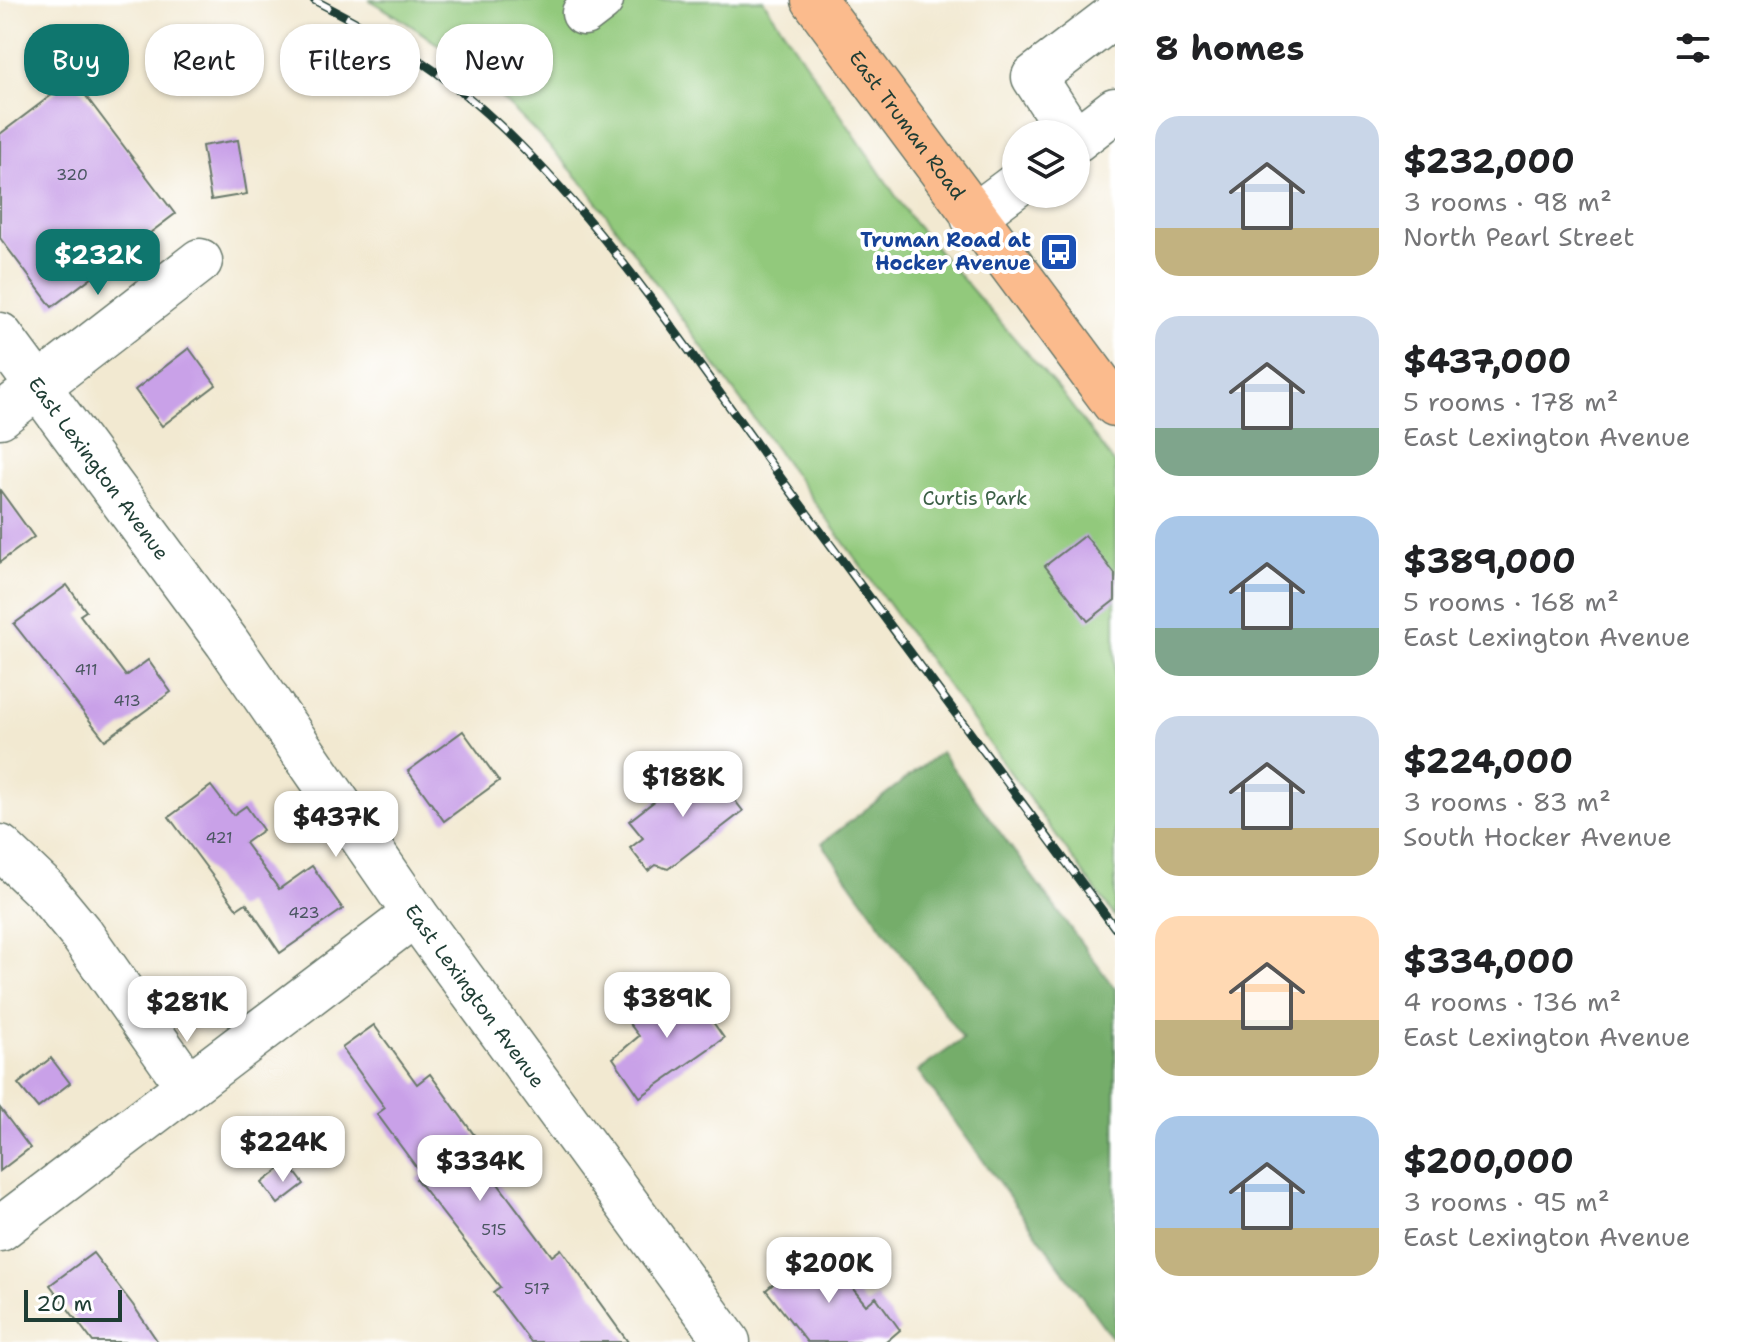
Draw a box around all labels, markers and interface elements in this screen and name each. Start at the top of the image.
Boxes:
chip: Buy [24,24,129,96]
chip: Rent [145,24,264,96]
chip: Filters [280,24,420,96]
chip: New [436,24,553,96]
text: 8 homes [1155,25,1304,71]
icon: filters [1671,26,1715,70]
street label: East Truman Road [843,45,971,205]
map controls [1002,120,1090,208]
button: layers [1002,120,1090,208]
text: $232,000 [1403,138,1575,184]
icon: home [1219,148,1315,244]
house number: 320 [56,164,88,185]
text: 3 rooms · 98 m² [1403,184,1612,219]
text: North Pearl Street [1403,219,1635,254]
place label: Truman Road at Hocker Avenue [860,227,1031,276]
pin: $232K [42,229,154,297]
bus stop icon: Truman Road at Hocker Avenue [1038,231,1080,273]
text: $232K [54,237,142,272]
text: $437,000 [1403,338,1571,384]
icon: home [1219,348,1315,444]
street label: East Lexington Avenue [22,372,175,565]
text: 5 rooms · 178 m² [1403,384,1619,419]
text: East Lexington Avenue [1403,419,1691,454]
park label: Curtis Park [922,485,1028,511]
text: $389,000 [1403,538,1576,584]
icon: home [1219,548,1315,644]
text: 5 rooms · 168 m² [1403,584,1619,619]
text: East Lexington Avenue [1403,619,1691,654]
house number: 411 [74,659,98,680]
house number: 413 [113,690,141,711]
text: $224,000 [1403,738,1573,784]
icon: home [1219,748,1315,844]
pin: $188K [627,751,739,819]
text: $188K [641,759,725,794]
text: 3 rooms · 83 m² [1403,784,1611,819]
pin: $437K [280,791,392,859]
text: $437K [292,799,380,834]
text: South Hocker Avenue [1403,819,1672,854]
house number: 421 [205,827,233,848]
street label: East Lexington Avenue [399,899,551,1093]
house number: 423 [288,902,320,923]
text: $334,000 [1403,938,1574,984]
icon: home [1219,948,1315,1044]
pin: $389K [611,972,723,1040]
pin: $281K [131,976,243,1044]
text: $389K [622,980,712,1015]
text: $281K [146,984,228,1019]
text: 4 rooms · 136 m² [1403,984,1621,1019]
text: East Lexington Avenue [1403,1019,1691,1054]
pin: $224K [227,1116,339,1184]
text: $224K [239,1124,327,1159]
pin: $334K [424,1135,536,1203]
text: $200,000 [1403,1138,1574,1184]
text: $334K [435,1143,525,1178]
icon: home [1219,1148,1315,1244]
text: 3 rooms · 95 m² [1403,1184,1610,1219]
house number: 515 [481,1219,507,1240]
text: East Lexington Avenue [1403,1219,1691,1254]
pin: $200K [773,1237,885,1305]
text: $200K [784,1245,874,1280]
house number: 517 [524,1278,550,1299]
scale bar [24,1286,122,1322]
text: 20 m [36,1289,93,1318]

